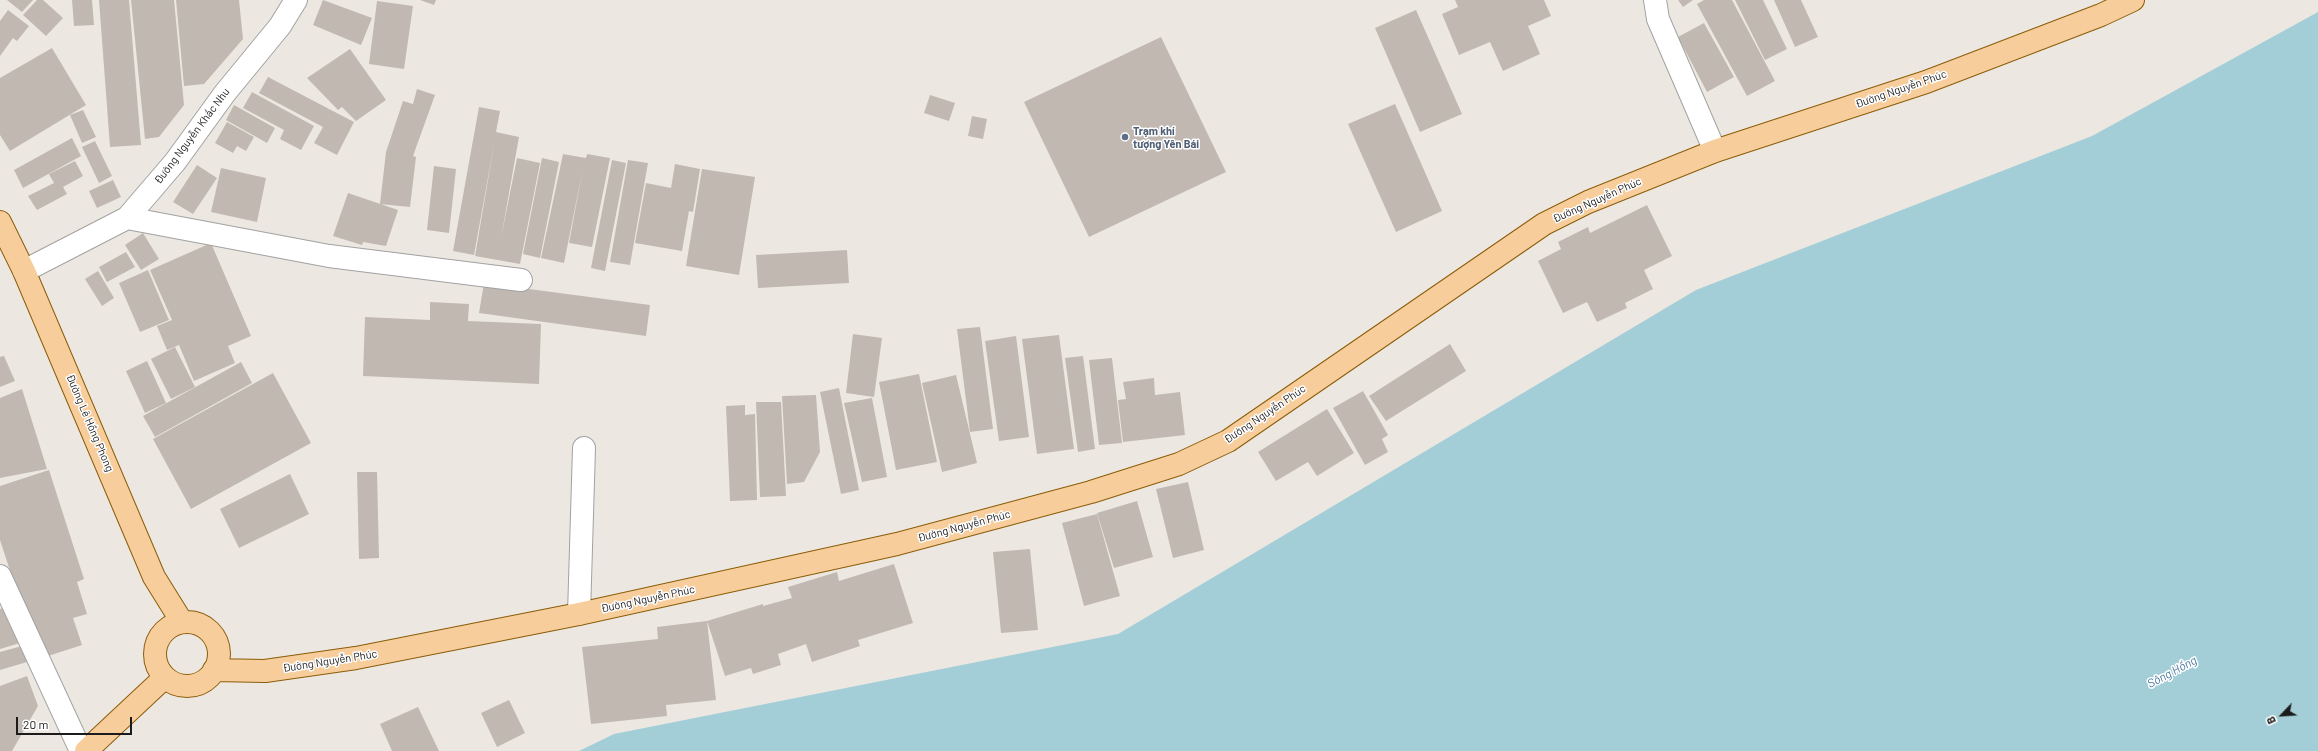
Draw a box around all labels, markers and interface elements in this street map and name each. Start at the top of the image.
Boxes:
street label: Đường Nguyễn Phúc [1854,67,1948,111]
street label: Đường Nguyễn Khắc Nhu [152,85,232,187]
place label: Trạm khí tượng Yên Bái [1133,124,1199,150]
marker: Trạm khí tượng Yên Bái [1120,132,1130,142]
street label: Đường Nguyễn Phúc [1551,175,1643,225]
street label: Đường Lê Hồng Phong [63,372,117,474]
street label: Đường Nguyễn Phúc [1222,382,1308,446]
street label: Đường Nguyễn Phúc [916,507,1012,545]
street label: Đường Nguyễn Phúc [600,583,696,615]
street label: Đường Nguyễn Phúc [282,647,378,675]
water label: Sông Hồng [2145,653,2199,691]
north arrow [2262,695,2302,735]
scale bar [18,709,134,735]
text: B [2263,714,2278,726]
text: 20 m [23,717,49,731]

